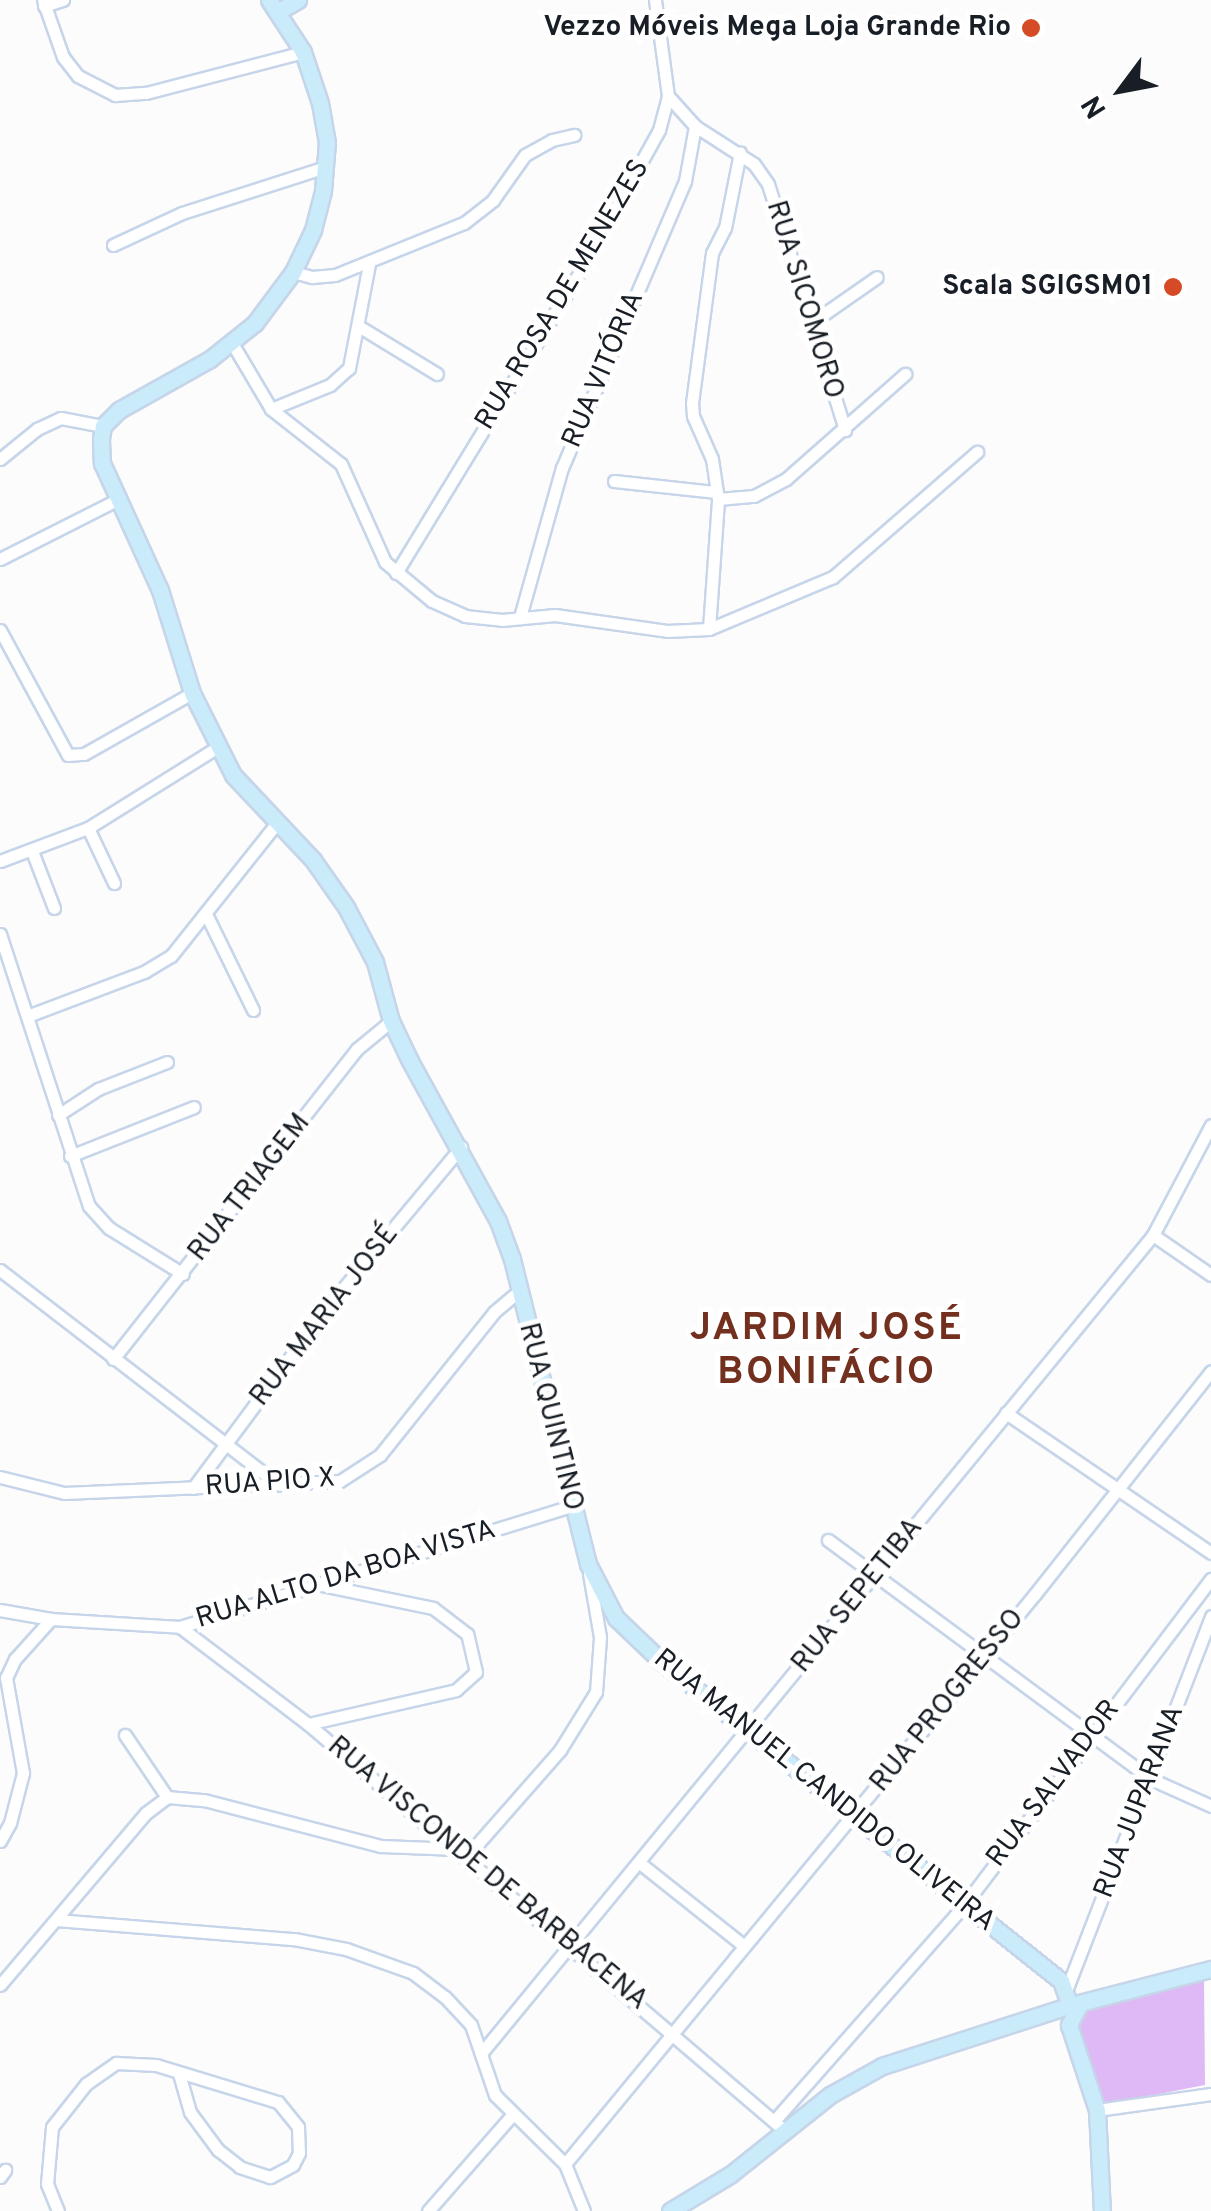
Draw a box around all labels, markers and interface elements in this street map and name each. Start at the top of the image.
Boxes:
place label: Vezzo Móveis Mega Loja Grande Rio [543,11,1011,45]
marker: Vezzo Móveis Mega Loja Grande Rio [1020,17,1042,39]
north arrow [1071,40,1171,140]
text: N [1075,88,1116,124]
street label: RUA ROSA DE MENEZES [468,153,658,437]
street label: RUA SICOMORO [758,196,850,404]
place label: Scala SGIGSM01 [942,270,1153,304]
marker: Scala SGIGSM01 [1162,276,1184,298]
street label: RUA VITÓRIA [556,286,652,454]
street label: RUA TRIAGEM [181,1107,319,1269]
street label: RUA MARIA JOSÉ [243,1218,407,1414]
district label: JARDIM JOSÉ BONIFÁCIO [690,1307,964,1396]
street label: RUA QUINTINO [510,1319,590,1515]
street label: RUA PIO X [203,1462,337,1504]
street label: RUA SEPETIBA [785,1511,931,1681]
street label: RUA ALTO DA BOA VISTA [189,1513,503,1637]
street label: RUA PROGRESSO [863,1602,1033,1800]
street label: RUA MANUEL CANDIDO OLIVEIRA [646,1642,1002,1940]
street label: RUA SALVADOR [980,1693,1128,1875]
street label: RUA JUPARANA [1088,1701,1192,1903]
street label: RUA VISCONDE DE BARBACENA [319,1729,655,2019]

